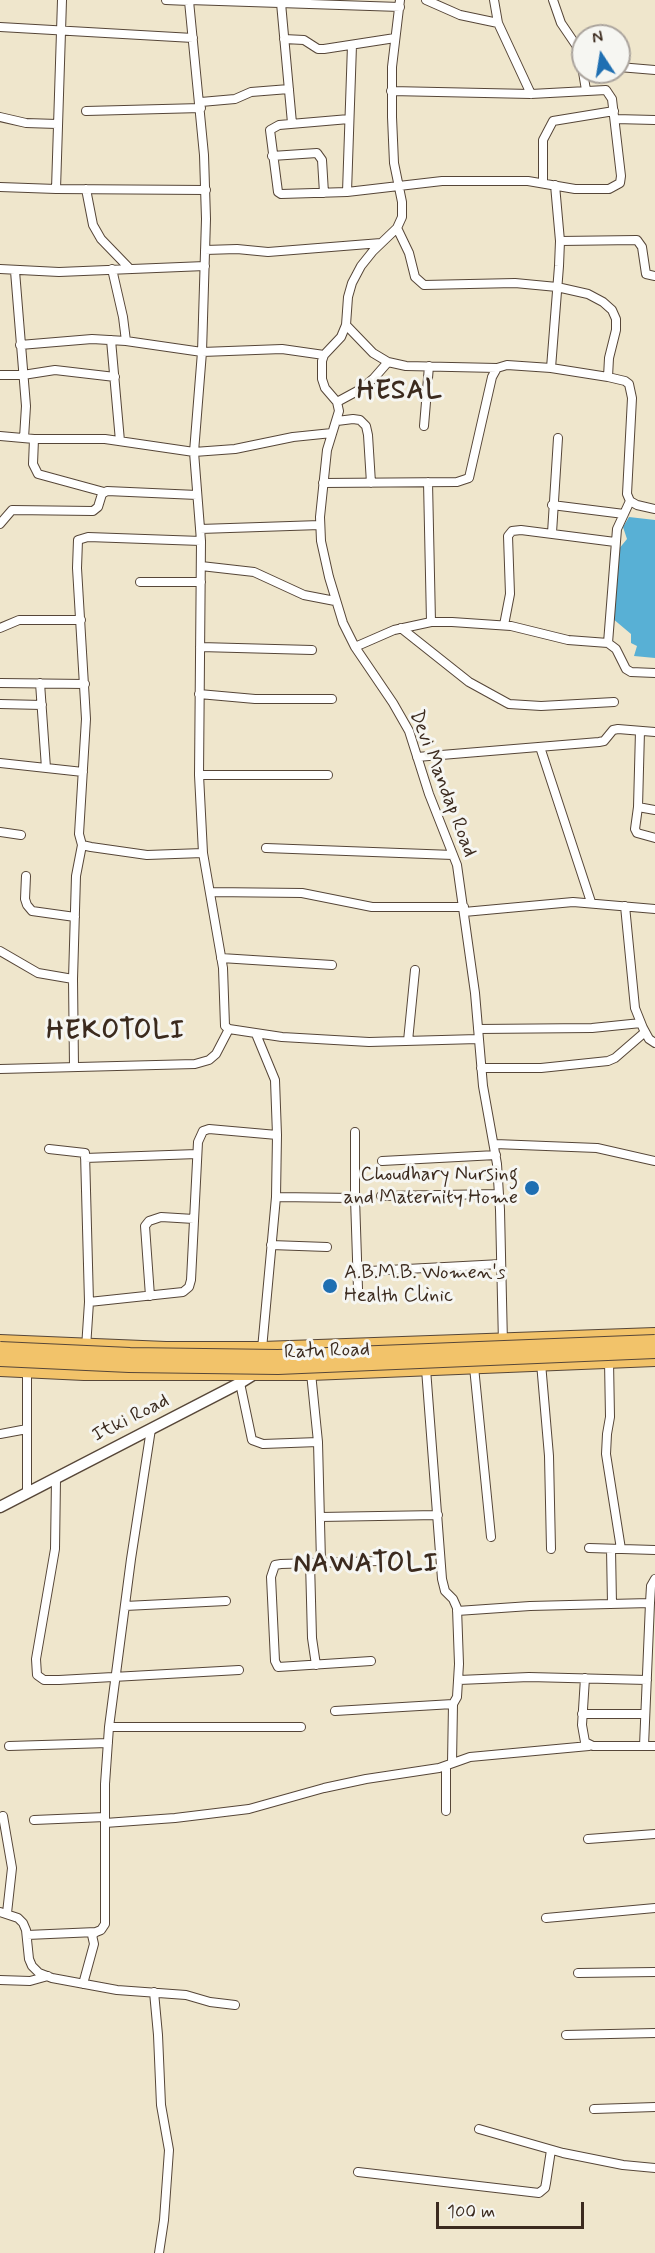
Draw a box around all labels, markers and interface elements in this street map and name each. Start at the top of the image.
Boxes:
north arrow [571,24,631,84]
text: N [590,26,605,49]
district label: HESAL [358,377,442,409]
street label: Devi Mandap Road [403,707,481,861]
district label: HEKOTOLI [47,1017,185,1049]
place label: Choudhary Nursing and Maternity Home [343,1164,518,1211]
marker: Choudhary Nursing and Maternity Home [523,1179,541,1197]
place label: A.B.M.B. Women's Health Clinic [344,1262,506,1309]
marker: A.B.M.B. Women's Health Clinic [321,1277,339,1295]
street label: Ratu Road [284,1339,370,1365]
street label: Itki Road [89,1389,173,1449]
district label: NAWATOLI [295,1550,437,1582]
scale bar [439,2190,588,2228]
text: 100 m [447,2200,495,2224]

